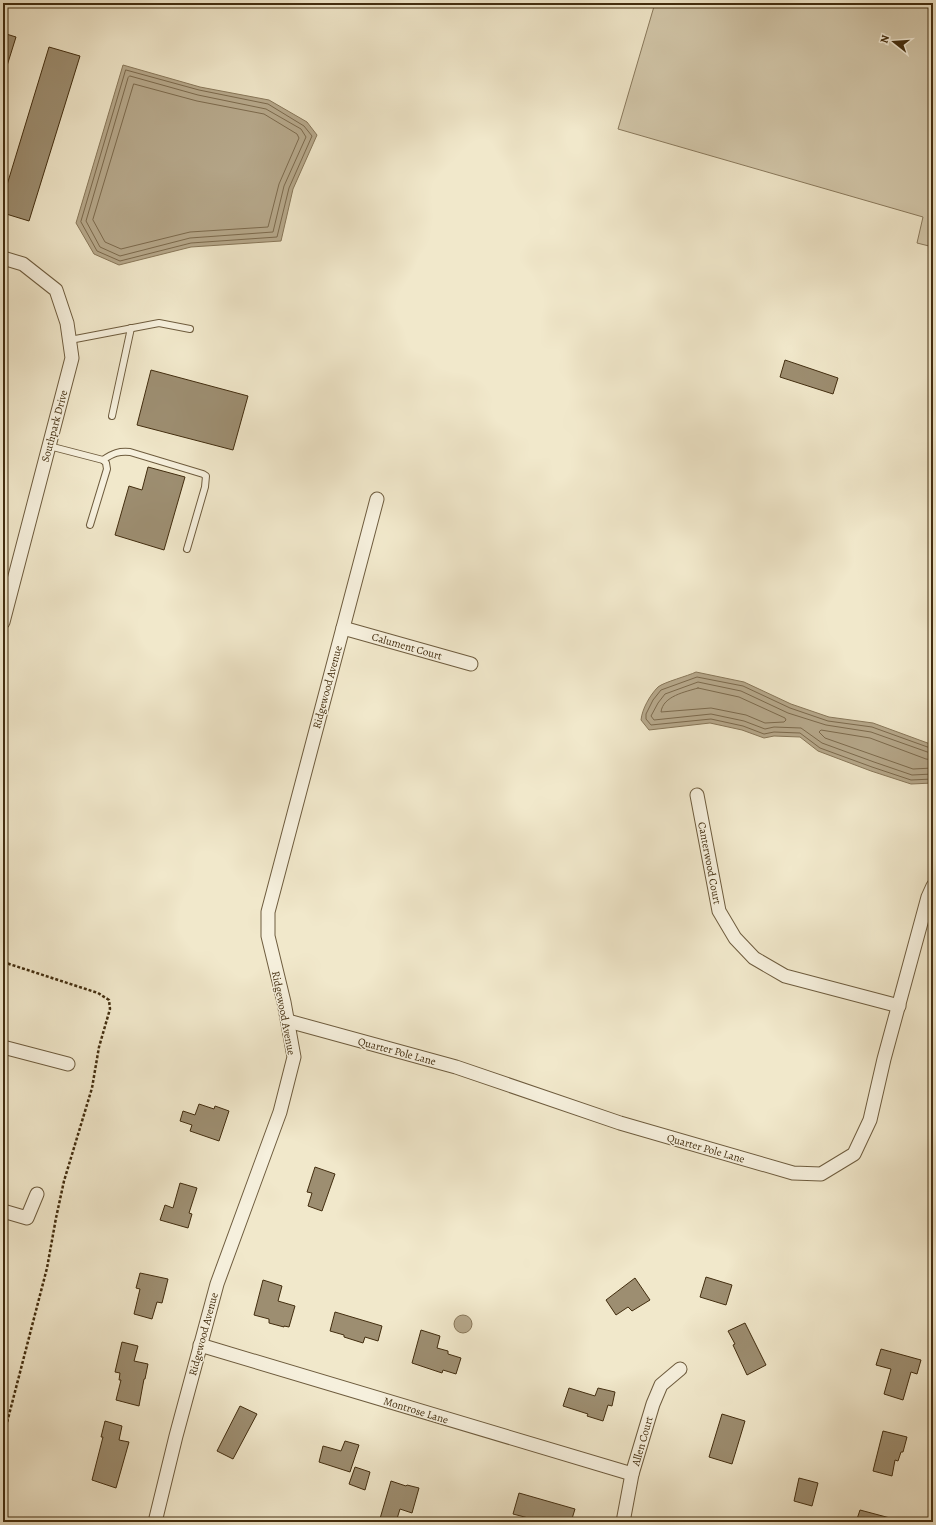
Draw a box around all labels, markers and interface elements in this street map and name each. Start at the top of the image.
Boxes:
north arrow [874,22,914,62]
text: N [877,33,893,45]
street label: Southpark Drive [38,388,71,464]
street label: Calument Court [370,629,444,664]
street label: Ridgewood Avenue [309,644,346,730]
street label: Canterwood Court [694,821,725,906]
street label: Ridgewood Avenue [268,970,299,1057]
street label: Quarter Pole Lane [356,1034,438,1069]
street label: Quarter Pole Lane [665,1130,747,1167]
street label: Ridgewood Avenue [185,1291,222,1377]
street label: Montrose Lane [382,1394,450,1427]
street label: Allen Court [628,1414,657,1469]

